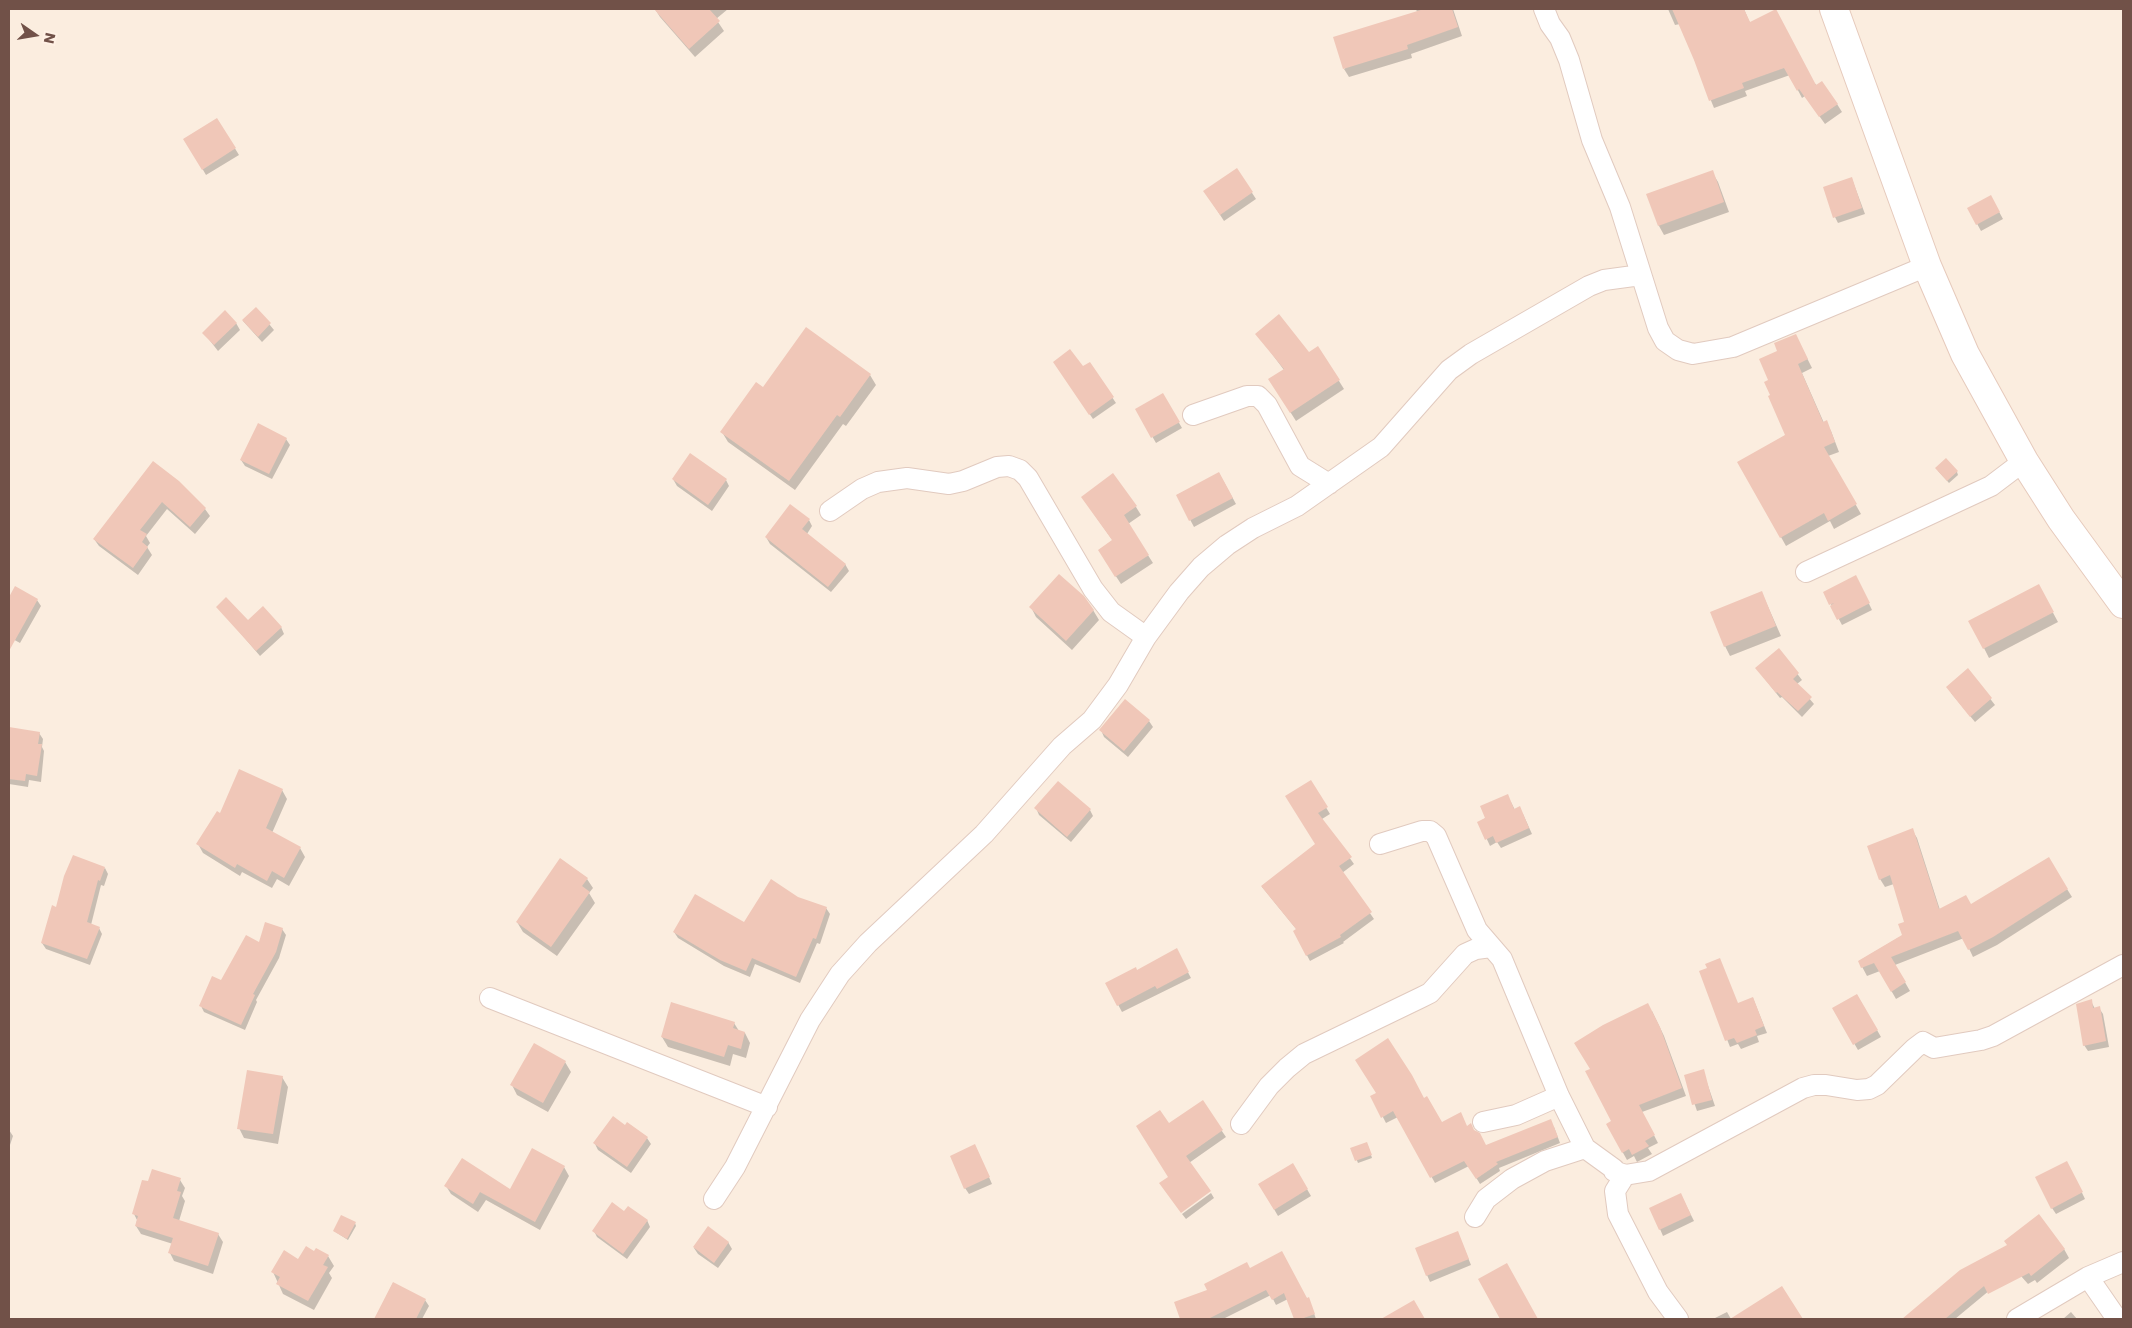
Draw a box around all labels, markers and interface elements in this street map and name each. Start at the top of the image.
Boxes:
north arrow [10,10,60,60]
text: N [39,31,61,46]

